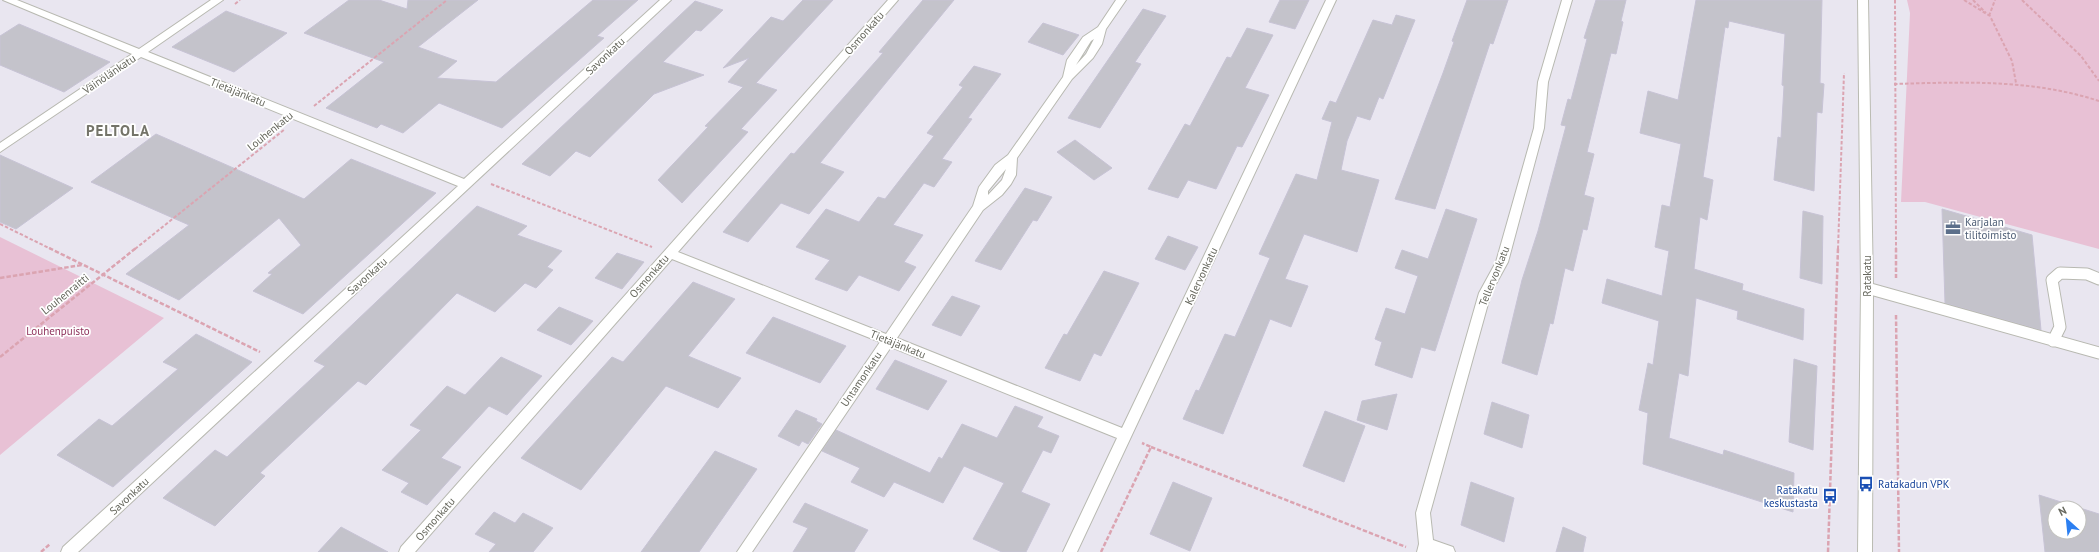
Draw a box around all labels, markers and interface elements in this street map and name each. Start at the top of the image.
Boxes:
street label: Osmonkatu [841,8,887,58]
street label: Savonkatu [582,34,628,78]
street label: Väinölänkatu [79,51,138,97]
street label: Tietäjänkatu [208,75,268,109]
street label: Louhenkatu [244,108,296,154]
district label: PELTOLA [86,121,150,140]
place label: Karjalan tilitoimisto [1965,215,2016,242]
office icon: Karjalan tilitoimisto [1944,219,1962,237]
street label: Tellervonkatu [1476,244,1512,308]
street label: Kalervonkatu [1182,245,1220,307]
street label: Osmonkatu [626,251,672,301]
street label: Savonkatu [344,254,390,298]
street label: Ratakatu [1860,255,1874,297]
street label: Louhenraitti [38,271,92,317]
park label: Louhenpuisto [26,324,90,338]
street label: Tietäjänkatu [868,327,928,361]
street label: Untamonkatu [837,349,885,409]
street label: Savonkatu [106,474,152,518]
bus stop icon: Ratakadun VPK [1857,475,1875,493]
place label: Ratakadun VPK [1878,477,1950,491]
place label: Ratakatu keskustasta [1764,483,1818,510]
bus stop icon: Ratakatu keskustasta [1821,487,1839,505]
street label: Osmonkatu [412,494,458,544]
north arrow [2047,500,2087,540]
text: N [2056,503,2069,519]

